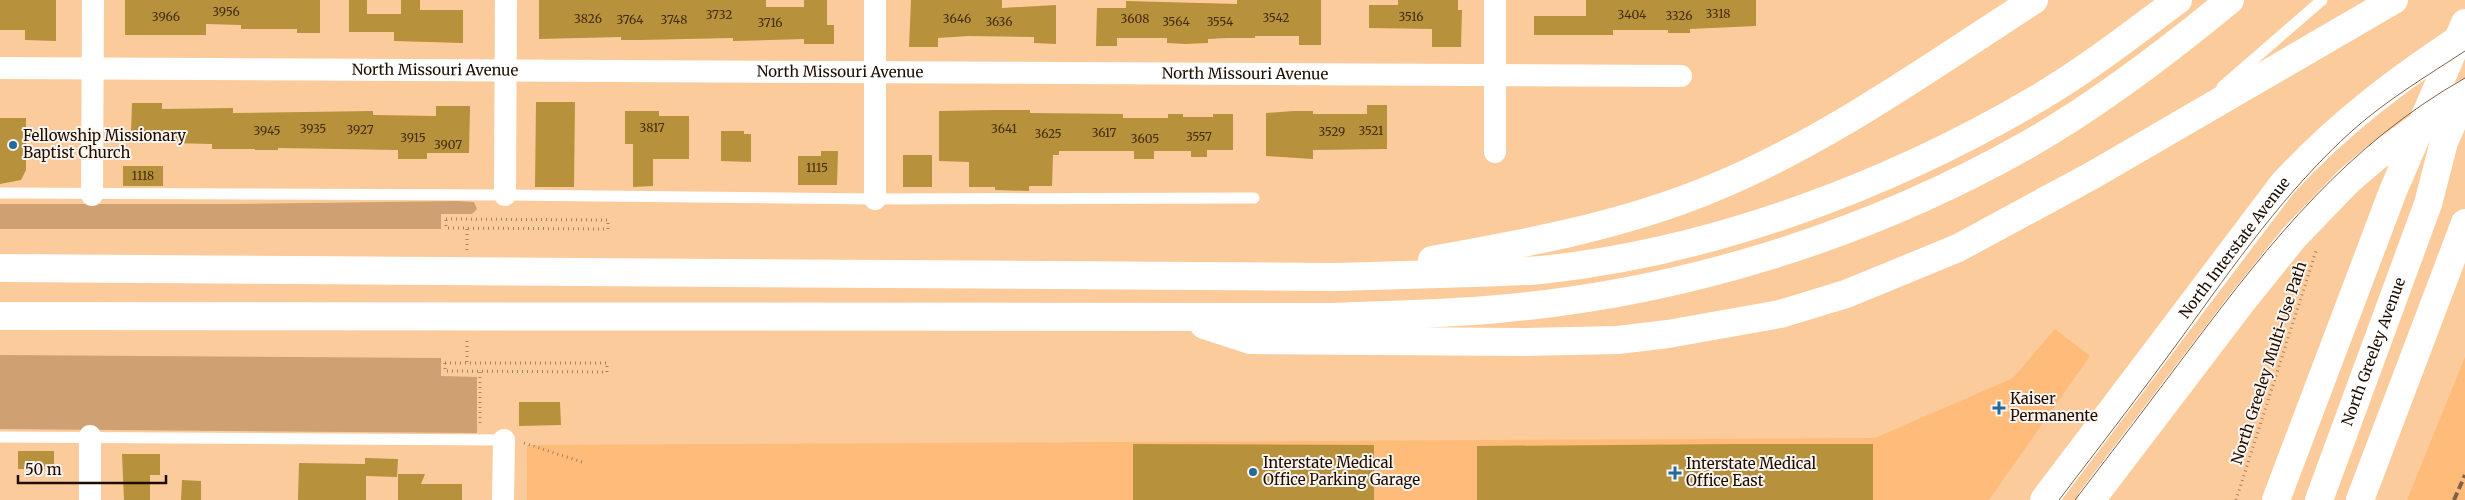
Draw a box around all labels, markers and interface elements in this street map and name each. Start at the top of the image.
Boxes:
house number: 3956 [212,4,240,19]
house number: 3318 [1706,6,1730,21]
house number: 3732 [706,7,732,22]
house number: 3404 [1618,7,1647,22]
house number: 3326 [1666,8,1692,23]
house number: 3966 [152,9,180,24]
house number: 3516 [1399,9,1423,24]
house number: 3542 [1263,10,1289,25]
house number: 3826 [574,11,602,26]
house number: 3646 [943,11,971,26]
house number: 3608 [1121,11,1149,26]
house number: 3764 [616,12,644,27]
house number: 3748 [661,12,687,27]
house number: 3636 [985,14,1013,29]
house number: 3564 [1162,14,1190,29]
house number: 3554 [1207,14,1234,29]
house number: 3716 [757,15,783,30]
street label: North Missouri Avenue [352,60,519,79]
street label: North Missouri Avenue [757,62,923,81]
street label: North Missouri Avenue [1162,64,1328,83]
house number: 3817 [639,120,665,135]
house number: 3935 [300,121,326,136]
house number: 3641 [991,121,1018,136]
house number: 3927 [347,122,374,137]
house number: 3945 [254,123,280,138]
house number: 3521 [1359,123,1384,138]
house number: 3529 [1319,124,1345,139]
house number: 3617 [1092,125,1117,140]
place label: Fellowship Missionary Baptist Church [23,126,186,162]
house number: 3625 [1034,126,1062,141]
house number: 3557 [1186,129,1212,144]
house number: 3915 [400,130,426,145]
house number: 3605 [1131,131,1159,146]
house number: 3907 [434,137,462,152]
marker: Fellowship Missionary Baptist Church [7,139,19,151]
house number: 1115 [806,160,828,175]
house number: 1118 [132,168,154,183]
street label: North Interstate Avenue [2175,173,2294,322]
street label: North Greeley Multi-Use Path [2227,259,2310,467]
street label: North Greeley Avenue [2337,275,2409,428]
place label: Kaiser Permanente [2010,389,2098,425]
marker: Kaiser Permanente [1992,401,2006,415]
scale bar [18,452,165,484]
place label: Interstate Medical Office Parking Garage [1263,453,1420,489]
place label: Interstate Medical Office East [1686,454,1817,490]
text: 50 m [25,460,62,479]
marker: Interstate Medical Office Parking Garage [1247,466,1259,478]
marker: Interstate Medical Office East [1668,466,1682,480]

